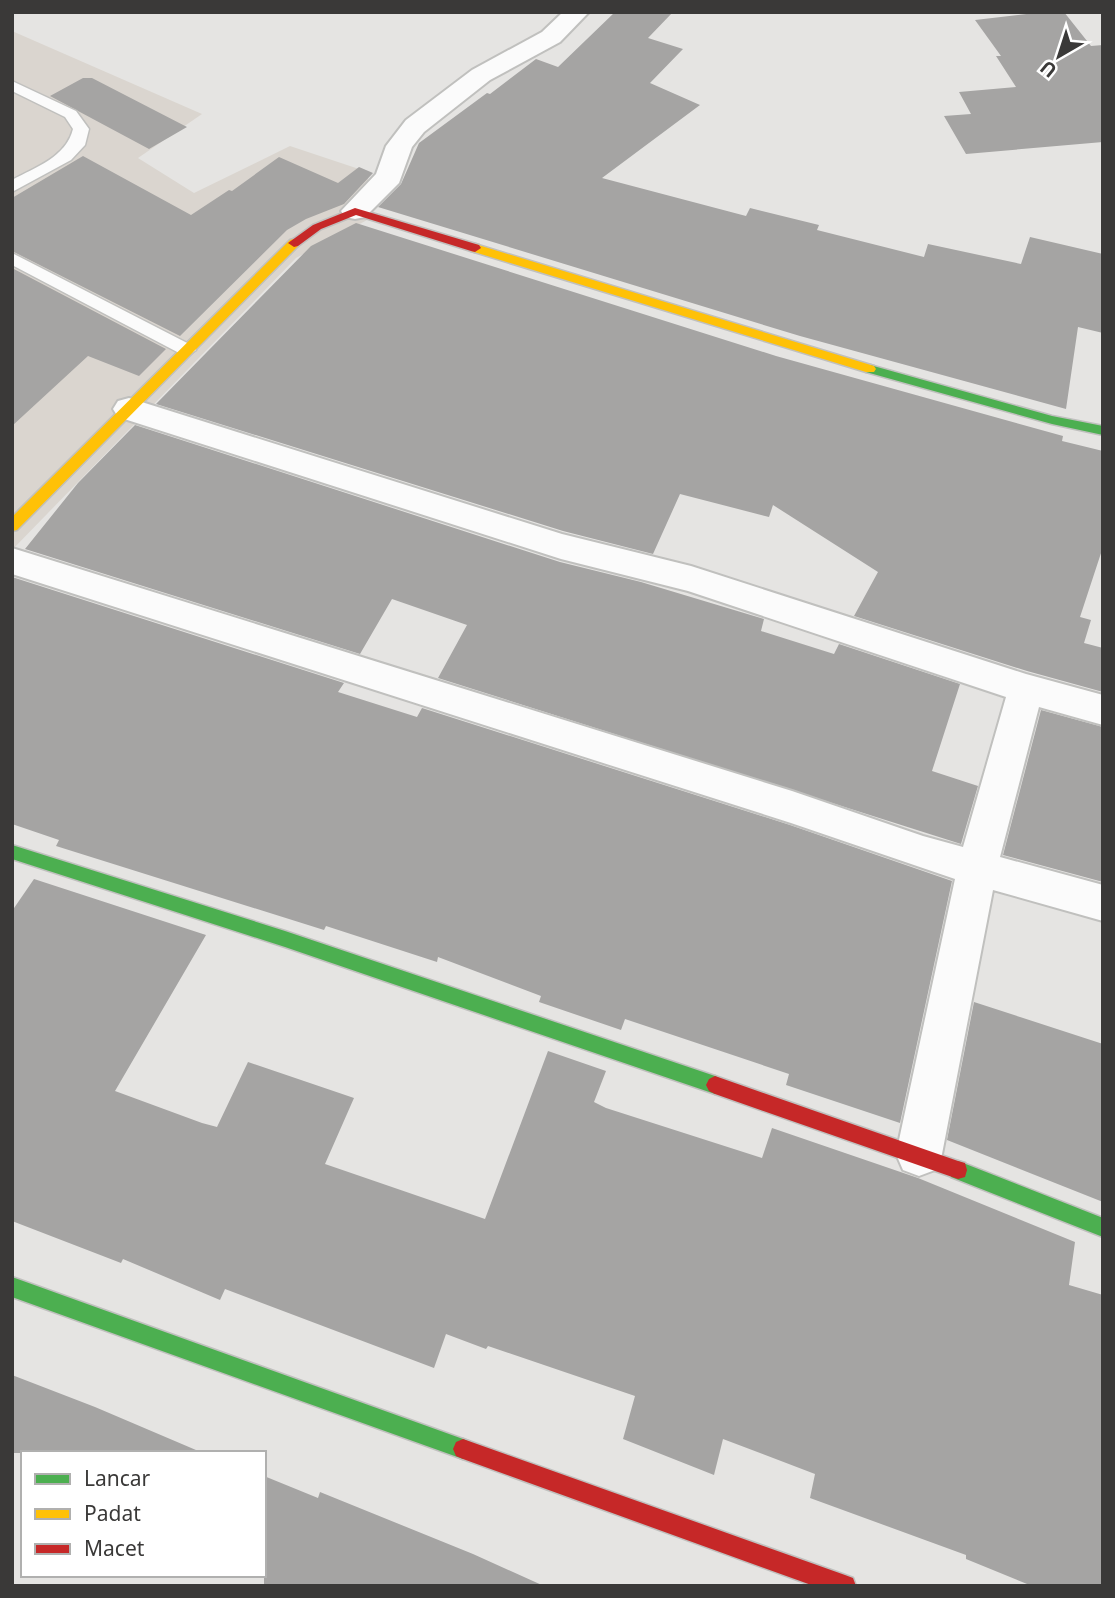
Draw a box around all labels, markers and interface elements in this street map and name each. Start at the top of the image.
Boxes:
north arrow [1024,21,1094,91]
text: U [1035,55,1062,84]
legend [21,1451,266,1577]
text: Lancar [84,1464,151,1492]
text: Padat [84,1499,141,1527]
text: Macet [84,1534,145,1562]

